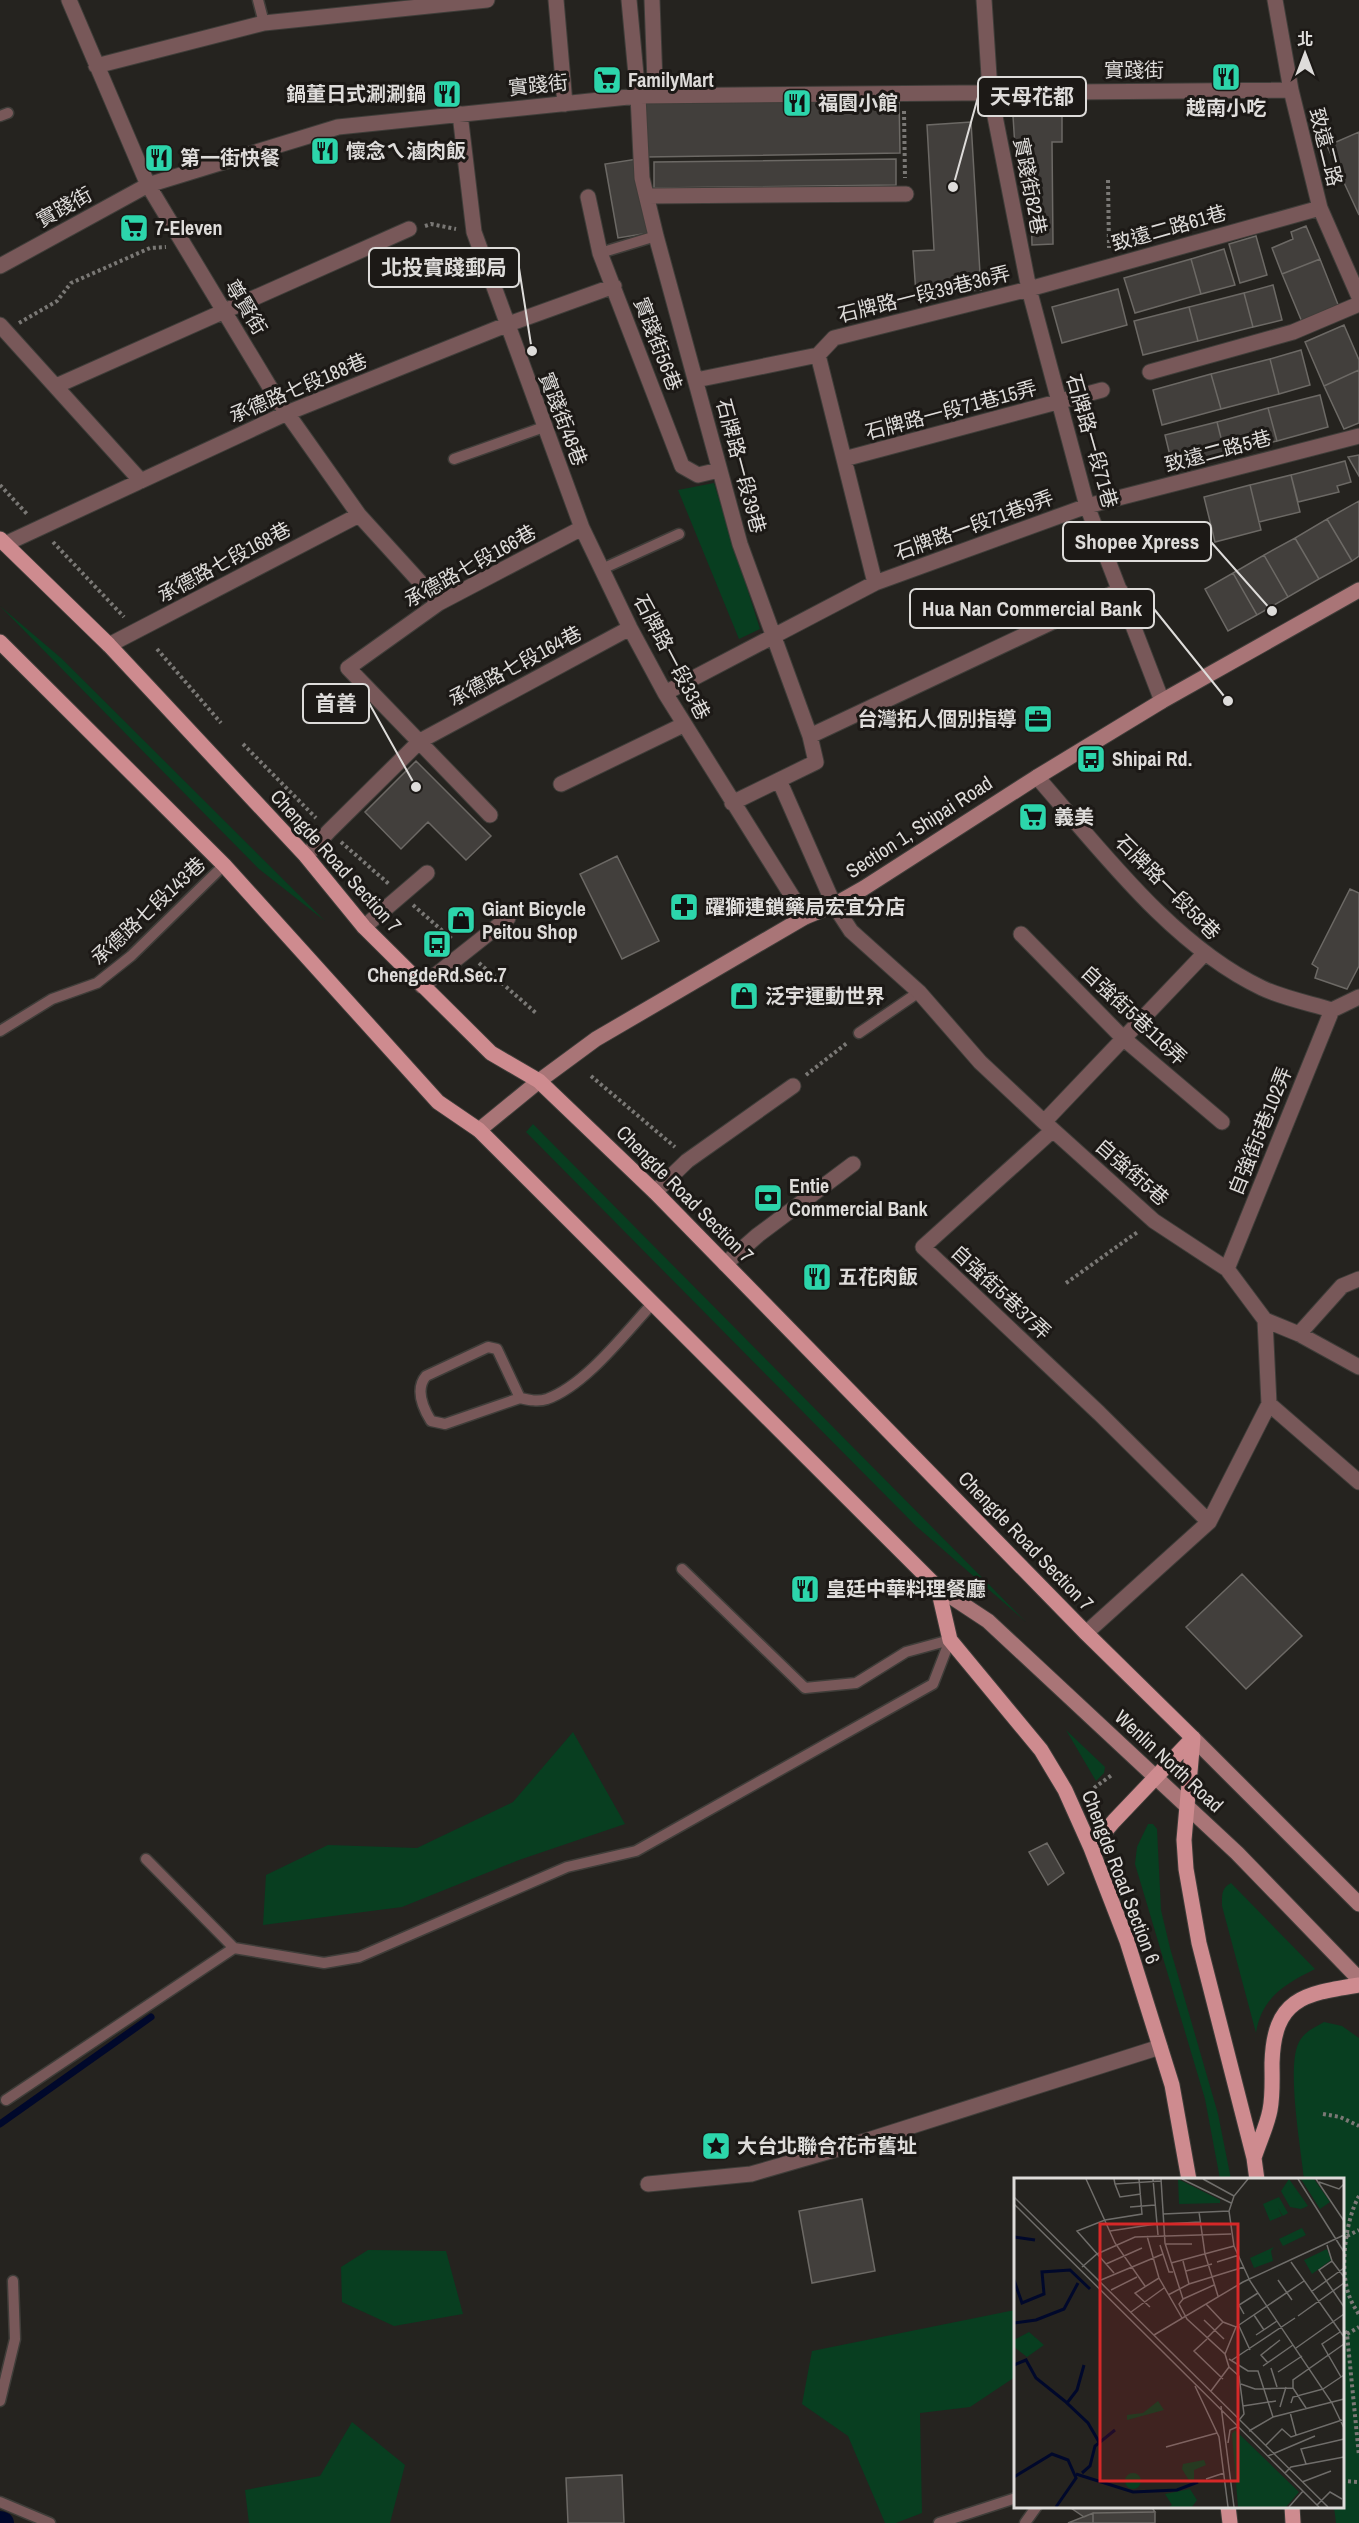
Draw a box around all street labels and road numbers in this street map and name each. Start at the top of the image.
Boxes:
street label: 實踐街 [1104,56,1164,83]
street label: 實踐街 [507,68,569,101]
street label: 致遠二路 [1304,105,1349,189]
street label: 實踐街82巷 [1008,135,1053,237]
street label: 實踐街 [31,180,97,233]
street label: 致遠二路61巷 [1108,198,1229,257]
street label: 石牌路一段39巷36弄 [835,259,1013,328]
street label: 尊賢街 [219,274,273,339]
street label: 實踐街56巷 [628,293,689,395]
street label: 承德路七段188巷 [225,346,371,429]
street label: 實踐街48巷 [533,368,594,470]
street label: 石牌路一段71巷 [1060,371,1125,511]
street label: 石牌路一段71巷15弄 [862,374,1040,445]
street label: 石牌路一段39巷 [711,396,772,536]
street label: 致遠二路5巷 [1162,423,1274,478]
street label: 石牌路一段71巷9弄 [891,483,1057,566]
street label: 承德路七段168巷 [152,515,295,608]
street label: 承德路七段166巷 [399,518,541,613]
street label: 石牌路一段33巷 [628,589,717,724]
street label: 承德路七段164巷 [443,619,586,712]
street label: Section 1, Shipai Road [840,769,997,884]
street label: Chengde Road Section 7 [265,783,408,938]
street label: 石牌路一段58巷 [1110,828,1227,945]
street label: 承德路七段143巷 [85,851,211,971]
street label: 自強街5巷116弄 [1076,959,1193,1071]
street label: 自強街5巷102弄 [1221,1062,1298,1199]
street label: Chengde Road Section 7 [611,1119,760,1268]
street label: 自強街5巷 [1090,1132,1175,1211]
street label: 自強街5巷37弄 [946,1238,1057,1345]
street label: Chengde Road Section 7 [953,1465,1100,1616]
street label: Wenlin North Road [1109,1703,1229,1818]
street label: Chengde Road Section 6 [1076,1786,1167,1968]

